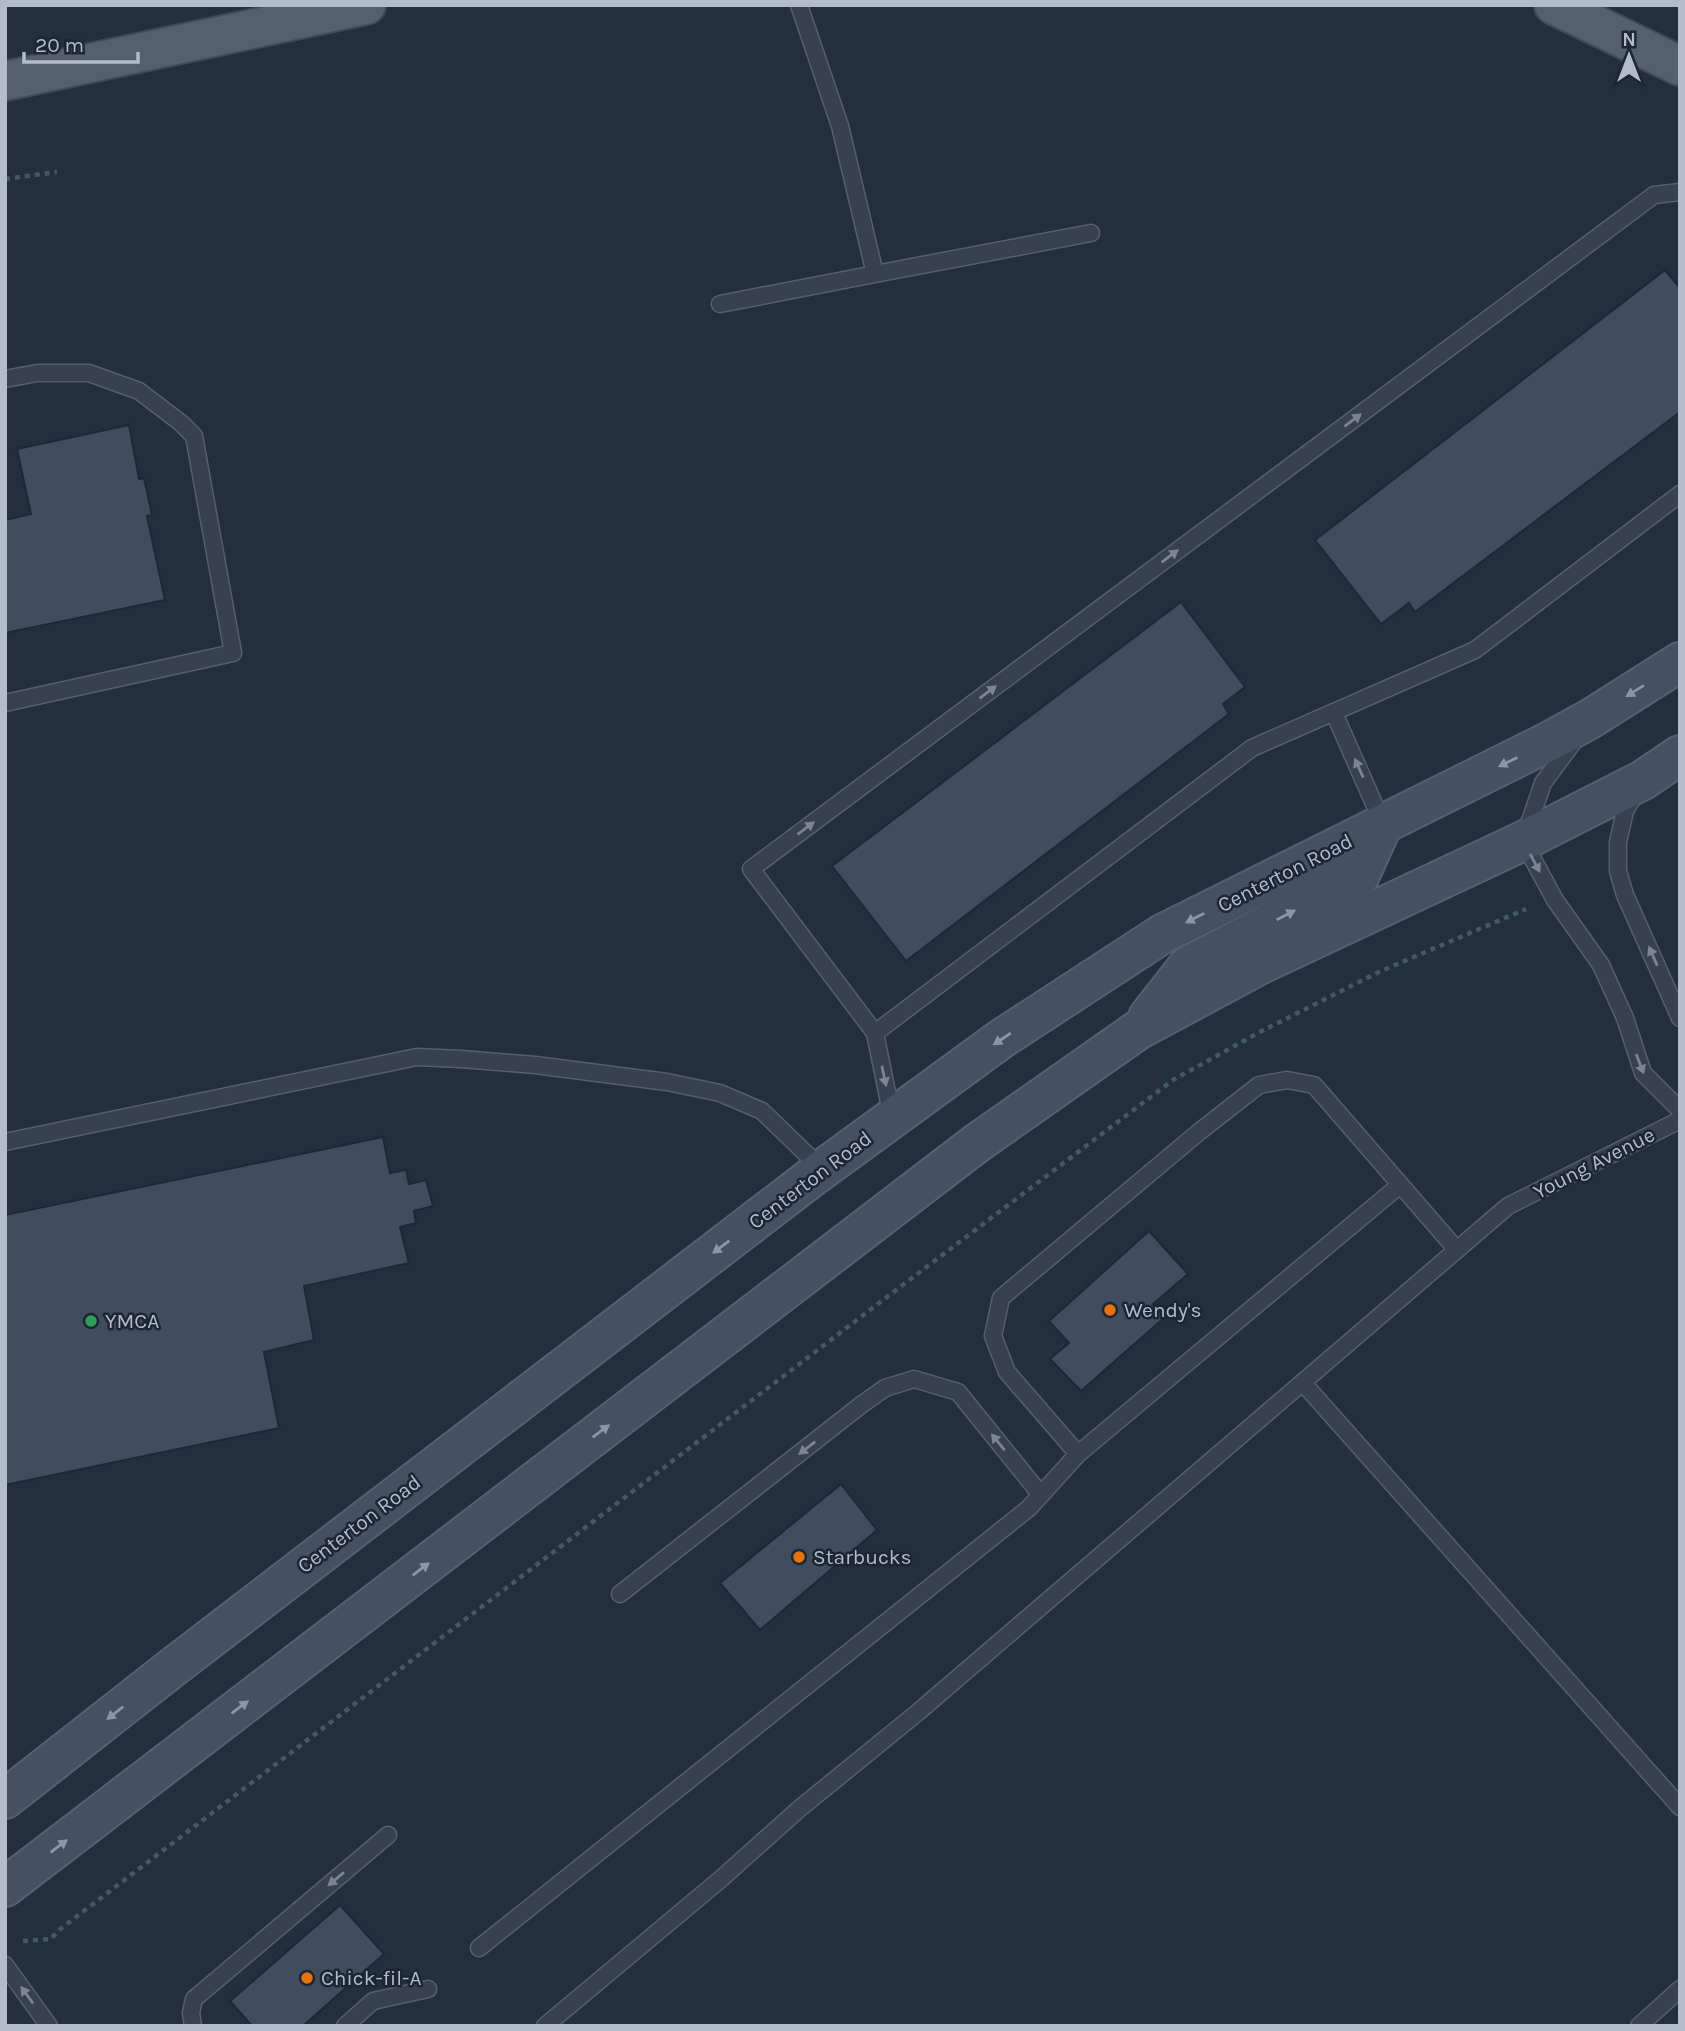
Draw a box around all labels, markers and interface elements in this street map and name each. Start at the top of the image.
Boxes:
scale bar [24,21,138,65]
north arrow [1594,21,1664,91]
text: N [1622,29,1636,51]
text: 20 m [35,33,84,57]
one-way arrow [1343,413,1362,427]
one-way arrow [1161,549,1179,563]
one-way arrow [1626,684,1645,697]
one-way arrow [979,686,997,700]
one-way arrow [1498,756,1518,767]
one-way arrow [1353,758,1365,778]
one-way arrow [797,822,815,836]
street label: Centerton Road [1214,829,1356,917]
one-way arrow [1529,853,1541,873]
one-way arrow [1276,910,1296,922]
one-way arrow [1185,912,1205,923]
one-way arrow [1647,945,1658,966]
one-way arrow [993,1032,1011,1046]
one-way arrow [1635,1053,1646,1074]
one-way arrow [878,1065,889,1087]
street label: Young Avenue [1529,1122,1659,1204]
street label: Centerton Road [744,1126,876,1234]
one-way arrow [712,1239,730,1253]
place label: Wendy's [1124,1298,1202,1322]
marker: Wendy's [1102,1302,1118,1318]
place label: YMCA [105,1309,159,1333]
marker: YMCA [83,1313,99,1329]
one-way arrow [592,1423,610,1438]
one-way arrow [991,1434,1006,1452]
one-way arrow [798,1440,816,1454]
street label: Centerton Road [293,1470,425,1578]
place label: Starbucks [813,1545,912,1569]
marker: Starbucks [791,1549,807,1565]
one-way arrow [411,1562,430,1576]
one-way arrow [231,1701,249,1715]
one-way arrow [106,1706,124,1721]
one-way arrow [50,1838,68,1853]
one-way arrow [327,1871,345,1887]
place label: Chick-fil-A [321,1966,422,1990]
marker: Chick-fil-A [299,1970,315,1986]
one-way arrow [21,1986,35,2004]

